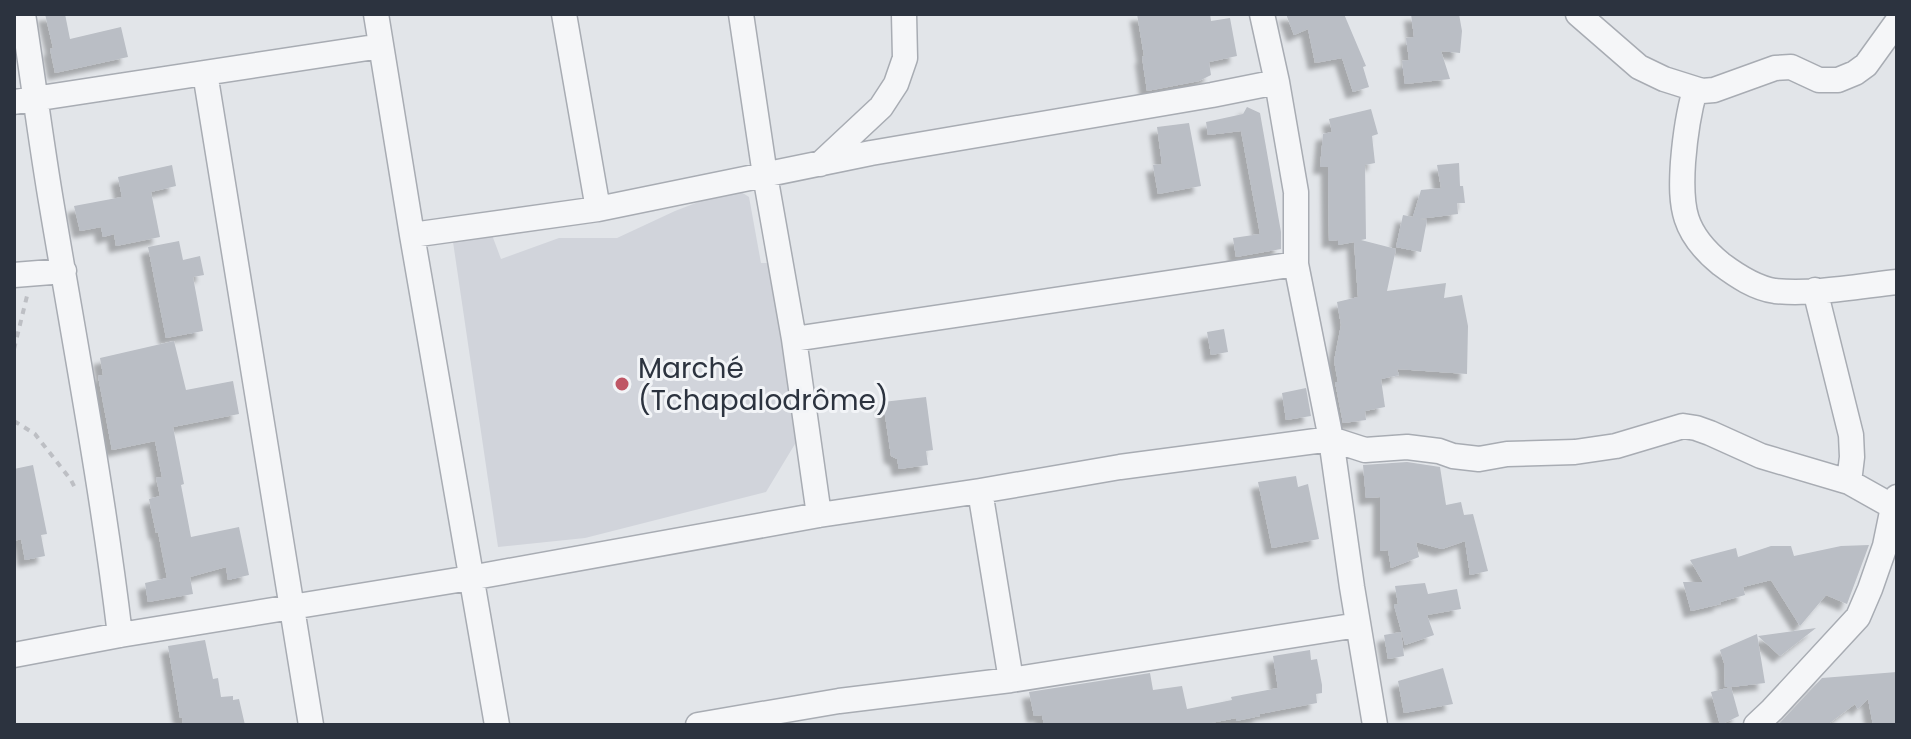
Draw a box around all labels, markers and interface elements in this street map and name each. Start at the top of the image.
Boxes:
place label: Marché (Tchapalodrôme) [638,349,889,420]
marker: Marché (Tchapalodrôme) [613,375,631,393]

